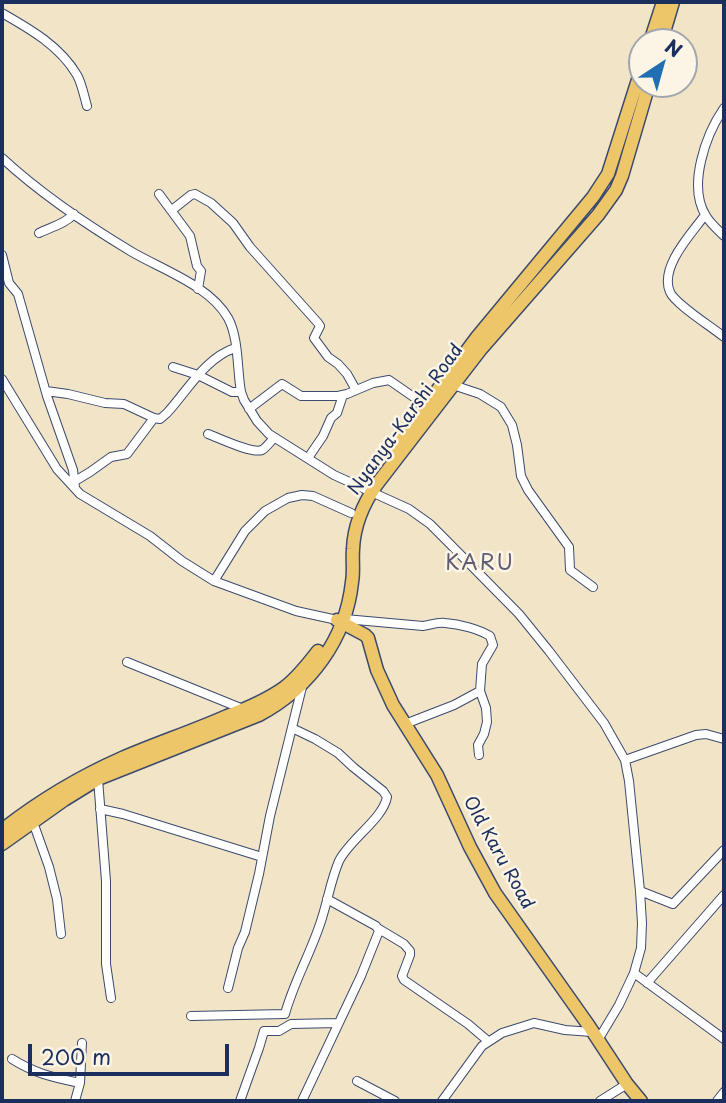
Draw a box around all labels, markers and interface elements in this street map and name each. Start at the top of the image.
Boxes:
north arrow [628,28,698,98]
text: N [660,32,688,63]
street label: Nyanya-Karshi Road [344,340,468,500]
district label: KARU [446,551,514,577]
street label: Old Karu Road [458,793,538,913]
scale bar [32,1030,233,1074]
text: 200 m [41,1040,111,1072]

